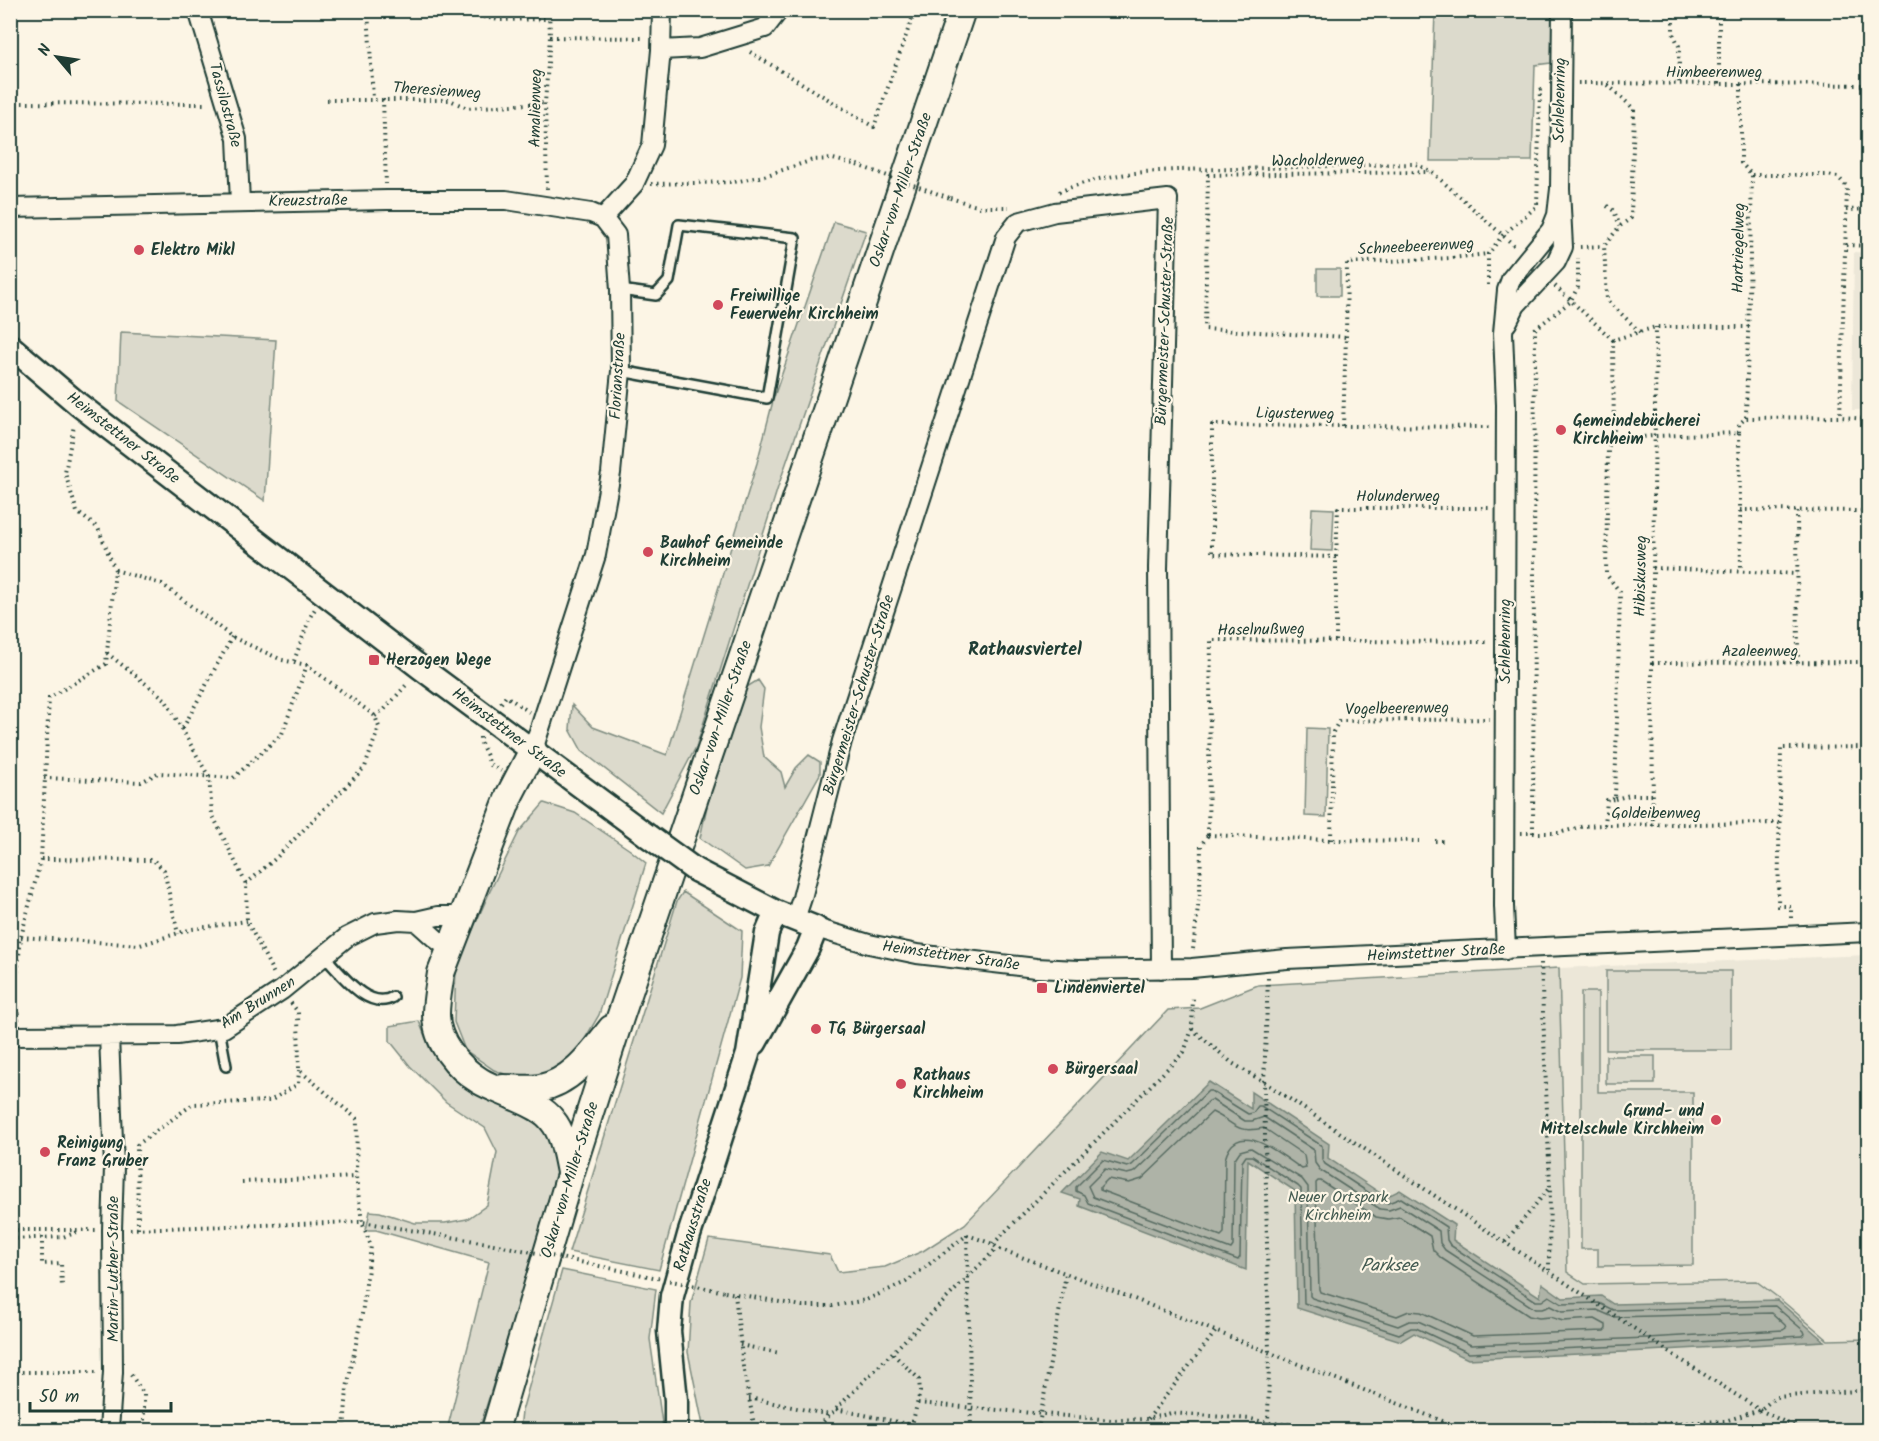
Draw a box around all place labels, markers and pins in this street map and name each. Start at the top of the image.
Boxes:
place label: Elektro Mikl [151,238,235,263]
marker: Elektro Mikl [132,243,146,257]
place label: Freiwillige Feuerwehr Kirchheim [730,284,878,327]
marker: Freiwillige Feuerwehr Kirchheim [711,298,725,312]
place label: Gemeindebücherei Kirchheim [1573,409,1701,452]
marker: Gemeindebücherei Kirchheim [1554,423,1568,437]
place label: Bauhof Gemeinde Kirchheim [660,531,783,574]
marker: Bauhof Gemeinde Kirchheim [641,545,655,559]
place label: Herzogen Wege [386,648,492,673]
marker: Herzogen Wege [367,653,381,667]
place label: Lindenviertel [1054,976,1146,1001]
marker: Lindenviertel [1035,981,1049,995]
place label: TG Bürgersaal [828,1017,926,1042]
marker: TG Bürgersaal [809,1022,823,1036]
place label: Bürgersaal [1065,1057,1139,1082]
marker: Bürgersaal [1046,1062,1060,1076]
place label: Rathaus Kirchheim [913,1063,984,1106]
marker: Rathaus Kirchheim [894,1077,908,1091]
place label: Grund- und Mittelschule Kirchheim [1540,1099,1704,1142]
marker: Grund- und Mittelschule Kirchheim [1709,1113,1723,1127]
place label: Reinigung Franz Gruber [57,1131,149,1174]
marker: Reinigung Franz Gruber [38,1145,52,1159]

